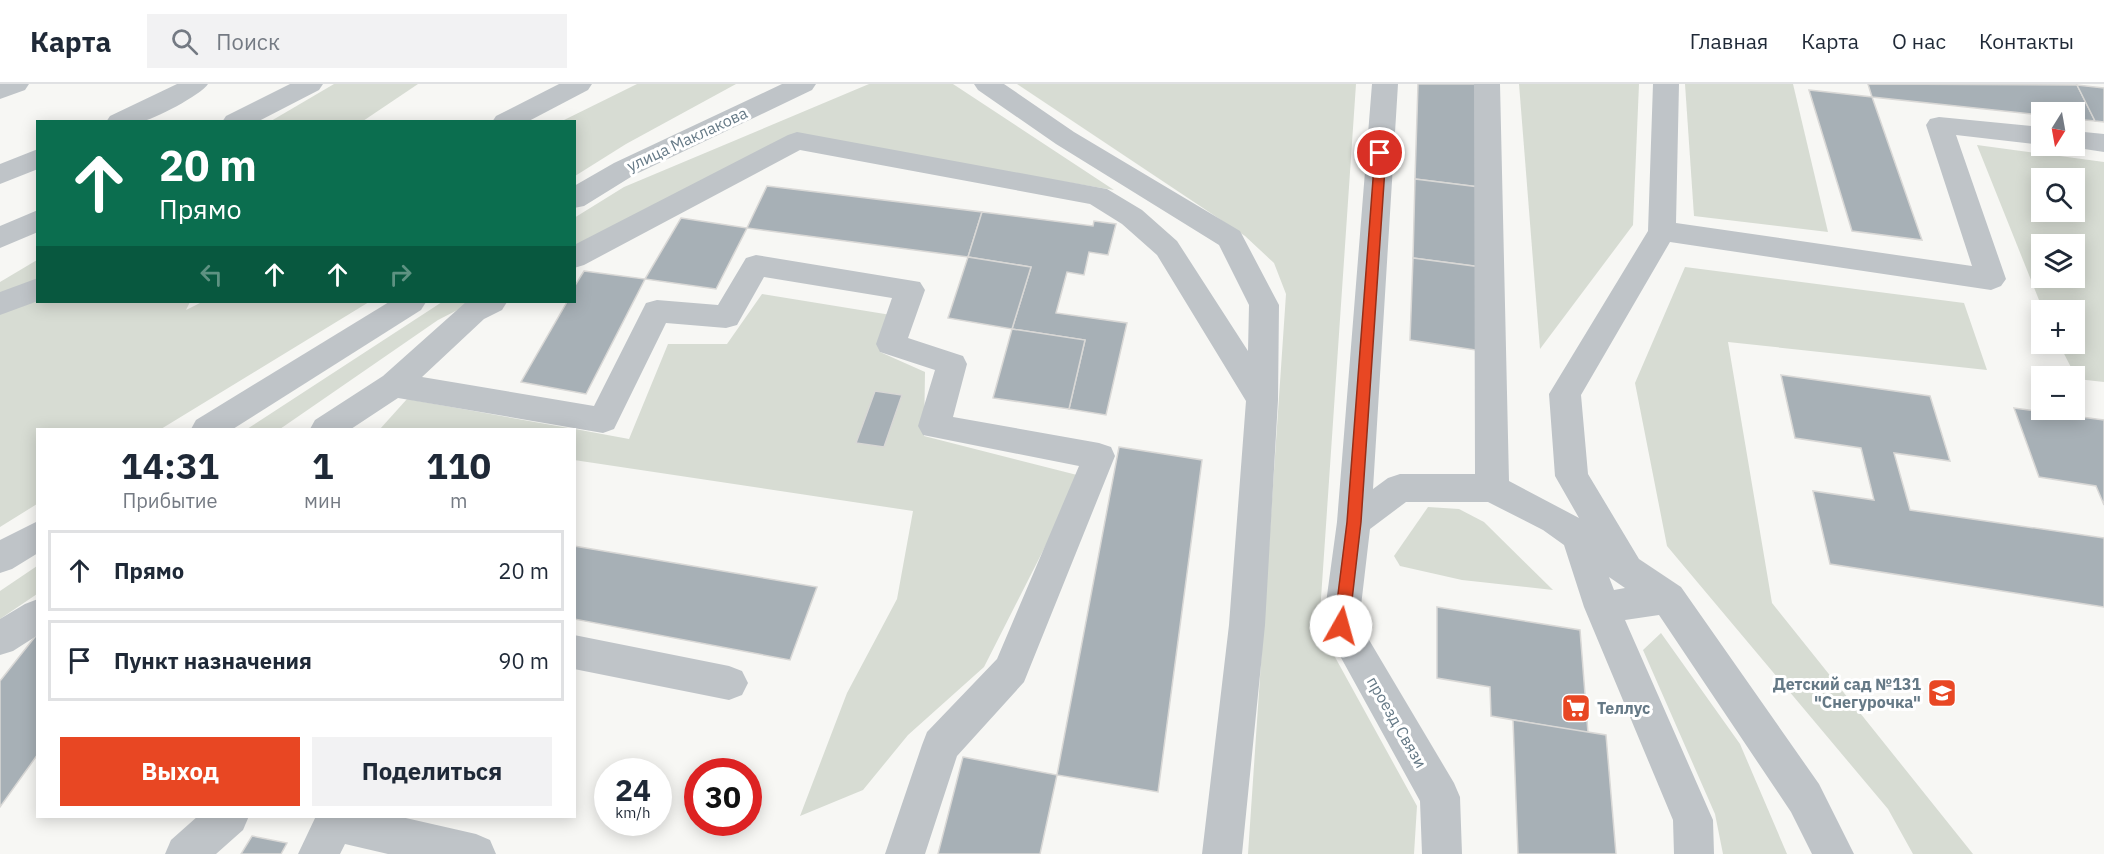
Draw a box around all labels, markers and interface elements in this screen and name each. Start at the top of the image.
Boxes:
search box [147,14,567,68]
text: Карта [30,23,111,60]
icon: search [168,25,201,58]
text: Поиск [216,27,280,56]
text: Главная [1690,27,1768,55]
text: Карта [1801,27,1859,55]
text: О нас [1892,27,1946,55]
text: Контакты [1979,27,2074,55]
street label: улица Маклакова [623,102,751,176]
north arrow [2031,102,2085,156]
map controls [2031,102,2085,420]
pin [1354,127,1405,178]
icon: arrive [1363,136,1396,169]
text: 20 m [159,138,257,193]
icon: ahead [60,144,138,222]
button: search [2031,168,2085,222]
text: Прямо [159,191,242,226]
button: layers [2031,234,2085,288]
icon: left [195,258,228,291]
icon: ahead [258,258,291,291]
icon: ahead [321,258,354,291]
icon: right [384,258,417,291]
button: + [2031,300,2085,354]
button: − [2031,366,2085,420]
text: 14:31 [121,442,219,489]
text: 1 [312,442,334,489]
text: 110 [426,442,491,489]
text: Прибытие [122,487,218,514]
text: мин [304,487,341,514]
text: m [450,487,467,514]
icon: ahead [63,554,96,587]
text: Прямо [114,556,184,585]
text: 20 m [498,556,549,585]
position arrow [1309,594,1373,658]
icon: arrive [63,644,96,677]
text: Пункт назначения [114,646,312,675]
text: 90 m [498,646,549,675]
street label: проезд Связи [1363,673,1431,771]
place label: Детский сад №131 "Снегурочка" [1773,674,1921,712]
school or university icon: Детский сад №131 "Снегурочка" [1926,677,1958,709]
supermarket icon: Теллус [1560,692,1592,724]
place label: Теллус [1597,698,1650,718]
button: Выход [60,737,300,806]
button: Поделиться [312,737,552,806]
speed limit sign: 30 [684,758,762,836]
text: 24 [615,770,651,809]
text: km/h [615,803,651,822]

